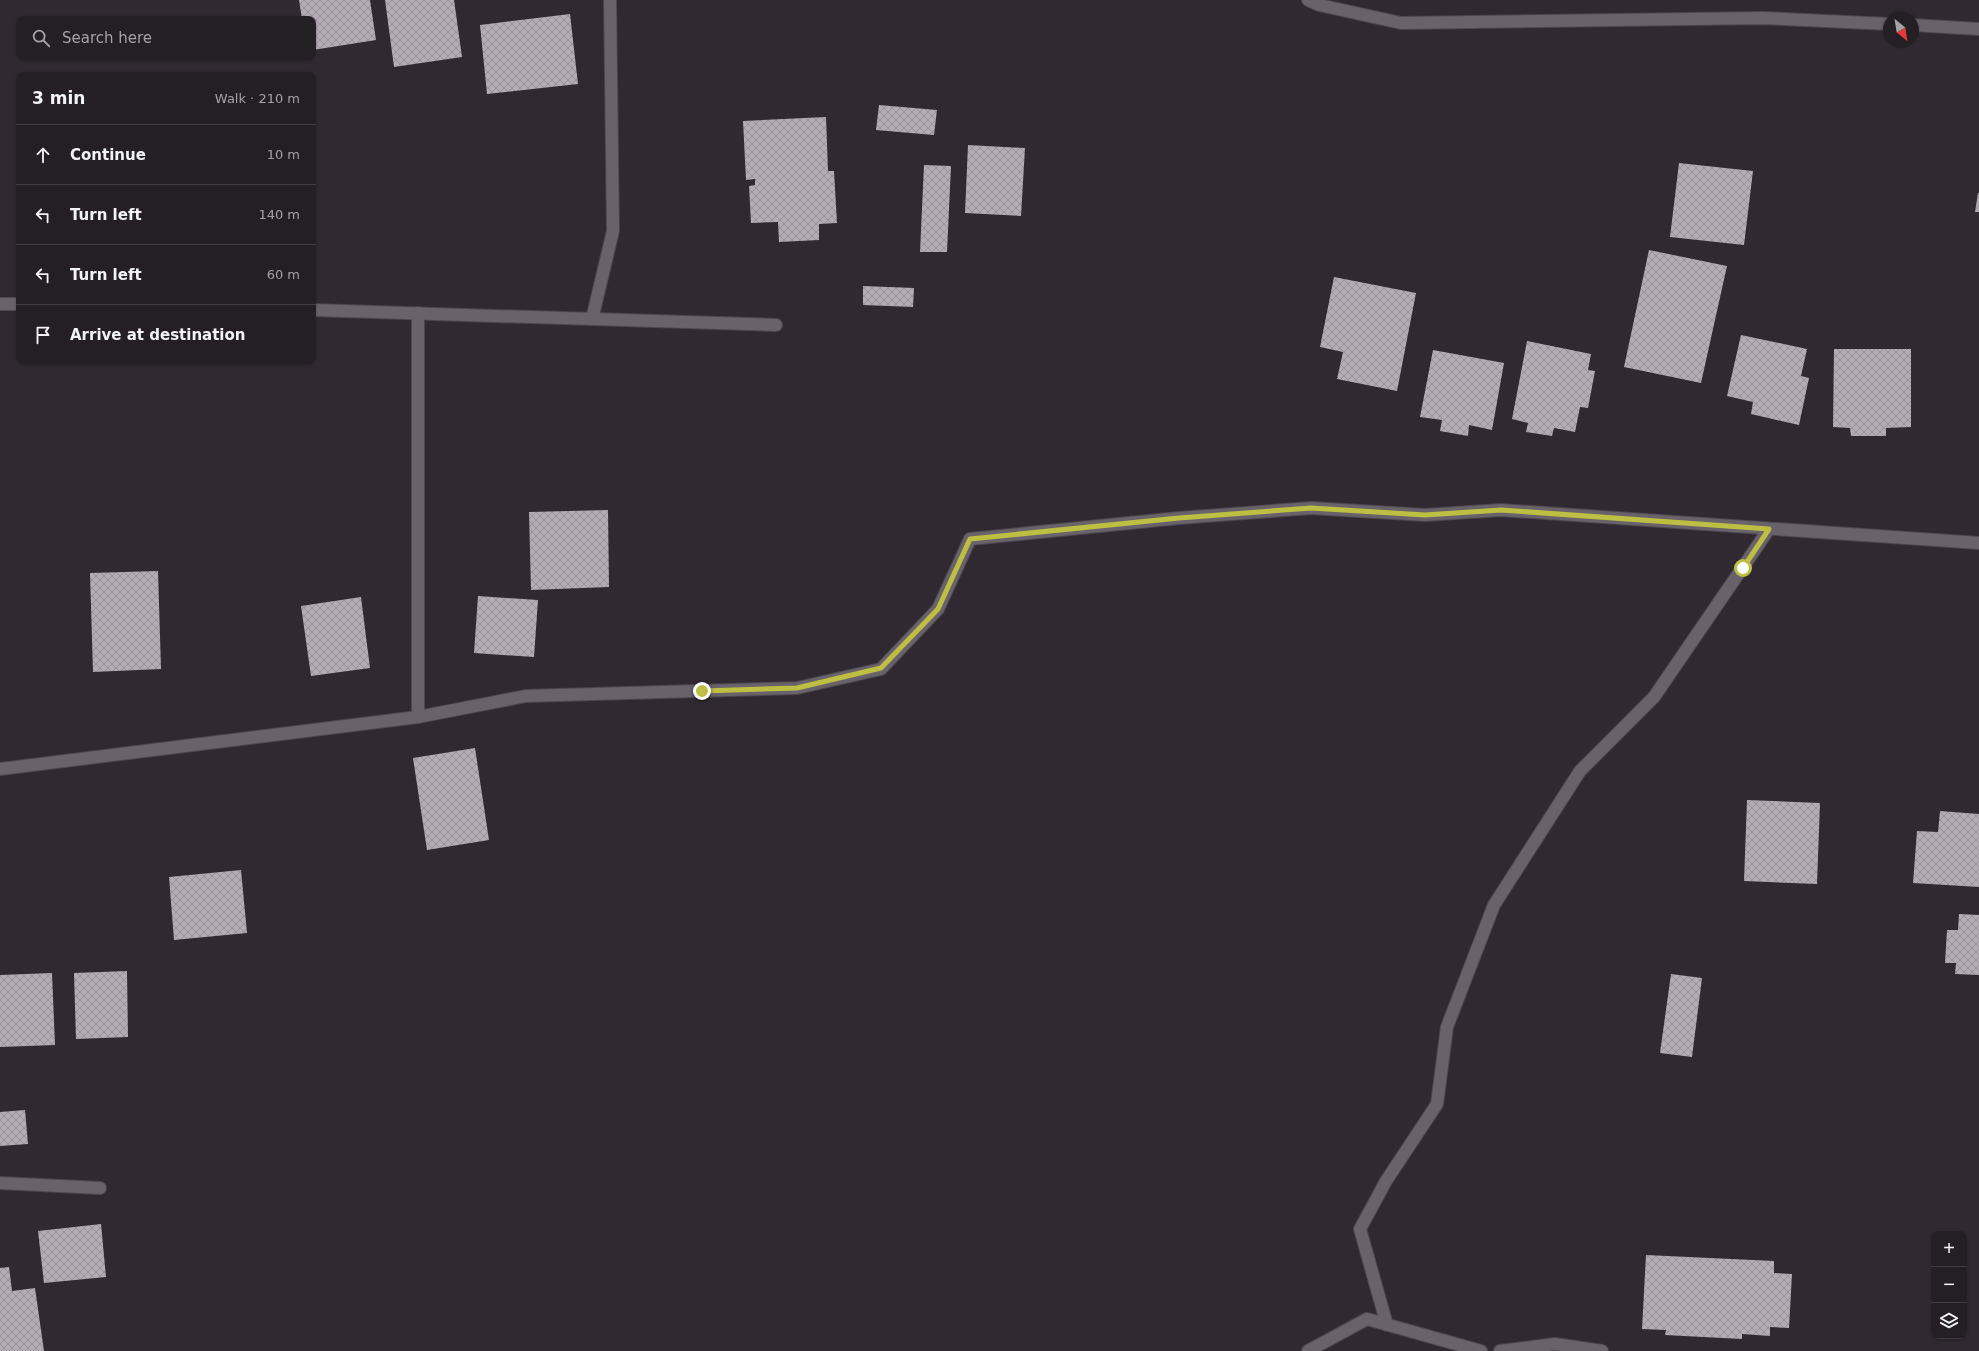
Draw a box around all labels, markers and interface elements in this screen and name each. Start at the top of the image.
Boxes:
north arrow [1883,12,1919,48]
search box [16,16,316,60]
icon: search [30,27,52,49]
text: Search here [62,29,152,47]
text: 3 min [32,88,85,108]
text: Walk · 210 m [215,91,300,106]
icon: ahead [32,144,54,166]
text: Continue [70,146,146,164]
text: 10 m [267,147,300,162]
icon: left [32,204,54,226]
text: Turn left [70,206,142,224]
text: 140 m [258,207,300,222]
icon: left [32,264,54,286]
text: Turn left [70,266,142,284]
text: 60 m [267,267,300,282]
icon: arrive [32,324,54,346]
text: Arrive at destination [70,326,245,344]
route start [1734,559,1752,577]
route end [693,682,711,700]
map controls [1931,1231,1967,1339]
button: + [1931,1231,1967,1267]
button: − [1931,1267,1967,1303]
button: layers [1931,1303,1967,1339]

